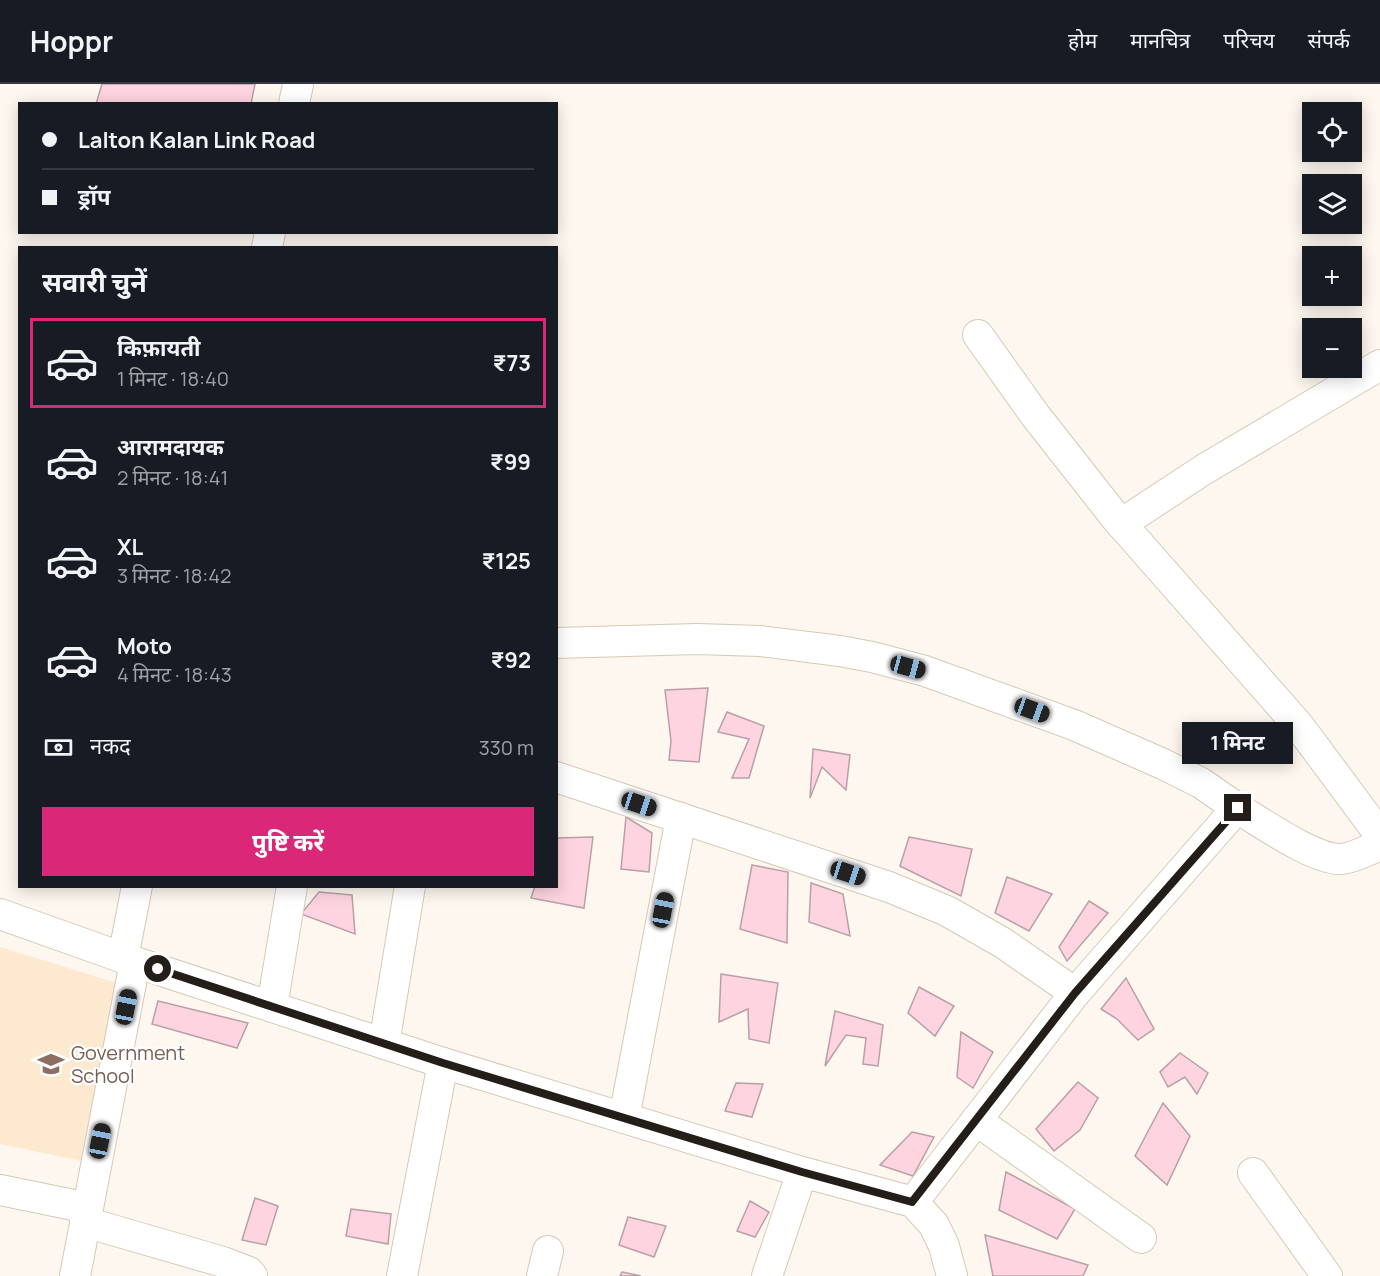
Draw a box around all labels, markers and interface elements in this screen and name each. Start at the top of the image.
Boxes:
text: Hoppr [30,22,113,60]
text: होम [1068,26,1097,54]
text: मानचित्र [1130,26,1190,54]
text: परिचय [1223,26,1275,54]
text: संपर्क [1308,26,1350,54]
map controls [1302,102,1362,378]
button: locate [1302,102,1362,162]
text: Lalton Kalan Link Road [78,125,315,155]
button: layers [1302,174,1362,234]
text: ड्रॉप [78,182,111,212]
button: + [1302,246,1362,306]
text: सवारी चुनें [42,263,147,300]
button: − [1302,318,1362,378]
text: किफ़ायती [117,333,201,363]
icon: car [45,336,99,390]
text: ₹73 [493,348,531,378]
text: 1 मिनट · 18:40 [117,365,229,392]
text: आरामदायक [117,432,224,462]
icon: car [45,435,99,489]
text: ₹99 [490,447,531,477]
text: 2 मिनट · 18:41 [117,464,228,491]
text: XL [117,532,143,562]
icon: car [45,534,99,588]
text: ₹125 [482,546,531,576]
text: 3 मिनट · 18:42 [117,562,232,589]
text: Moto [117,631,172,661]
icon: car [45,633,99,687]
text: ₹92 [491,645,531,675]
car [888,654,928,680]
text: 4 मिनट · 18:43 [117,661,232,688]
car [1012,695,1052,725]
callout: 1 मिनट [1182,721,1294,763]
text: 1 मिनट [1210,729,1265,756]
icon: cash [42,731,75,764]
text: नकद [90,731,131,761]
text: 330 m [479,734,534,761]
car [619,790,659,818]
route end [1224,794,1251,821]
button: पुष्टि करें [42,807,534,876]
car [828,859,868,887]
car [651,891,675,929]
route start [144,955,171,982]
car [114,988,138,1026]
place label: Government School [71,1039,185,1089]
school or university icon: Government School [36,1049,66,1079]
car [88,1122,112,1160]

